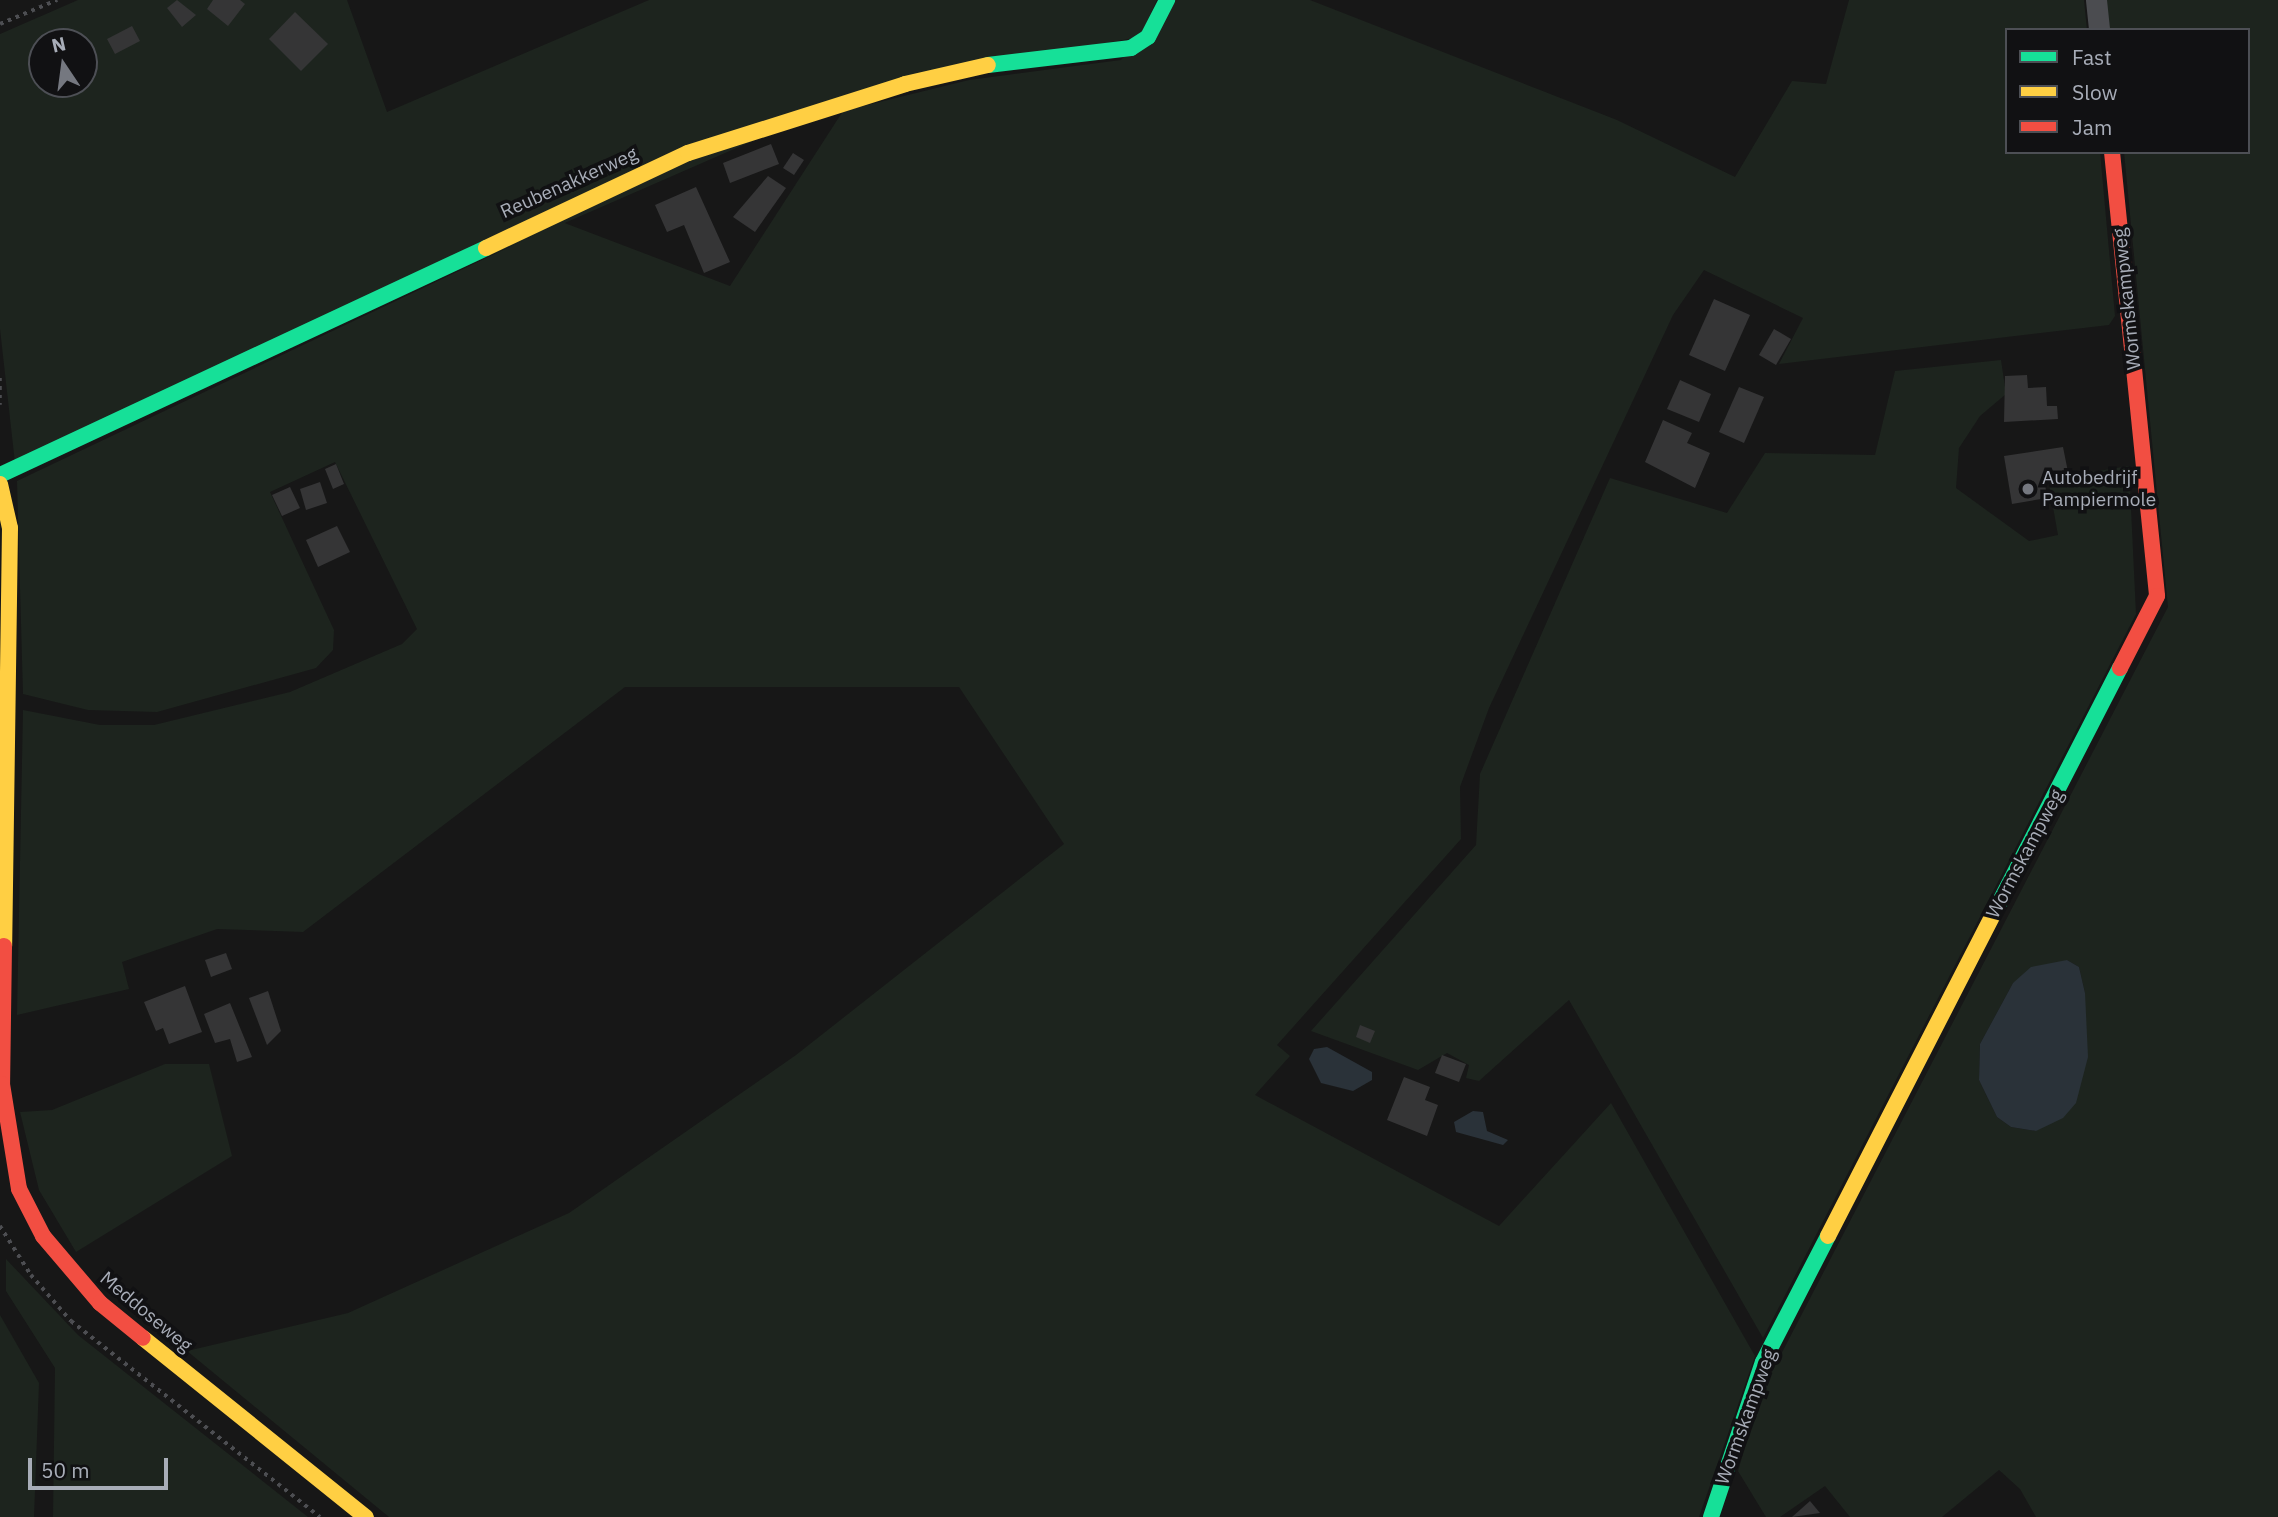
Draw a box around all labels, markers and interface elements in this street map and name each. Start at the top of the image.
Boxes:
north arrow [28,28,98,98]
legend [2005,28,2250,154]
text: N [49,31,68,58]
text: Fast [2072,43,2112,71]
text: Slow [2072,78,2118,106]
text: Jam [2072,113,2112,141]
street label: Reubenakkerweg [497,143,641,223]
street label: Wormskampweg [2108,227,2146,371]
place label: Autobedrijf Pampiermole [2042,467,2156,511]
marker: Autobedrijf Pampiermole [2020,481,2036,497]
street label: Wormskampweg [1981,786,2069,922]
street label: Meddoseweg [95,1267,197,1357]
street label: Wormskampweg [1711,1346,1781,1488]
scale bar [32,1444,172,1488]
text: 50 m [41,1456,90,1484]

